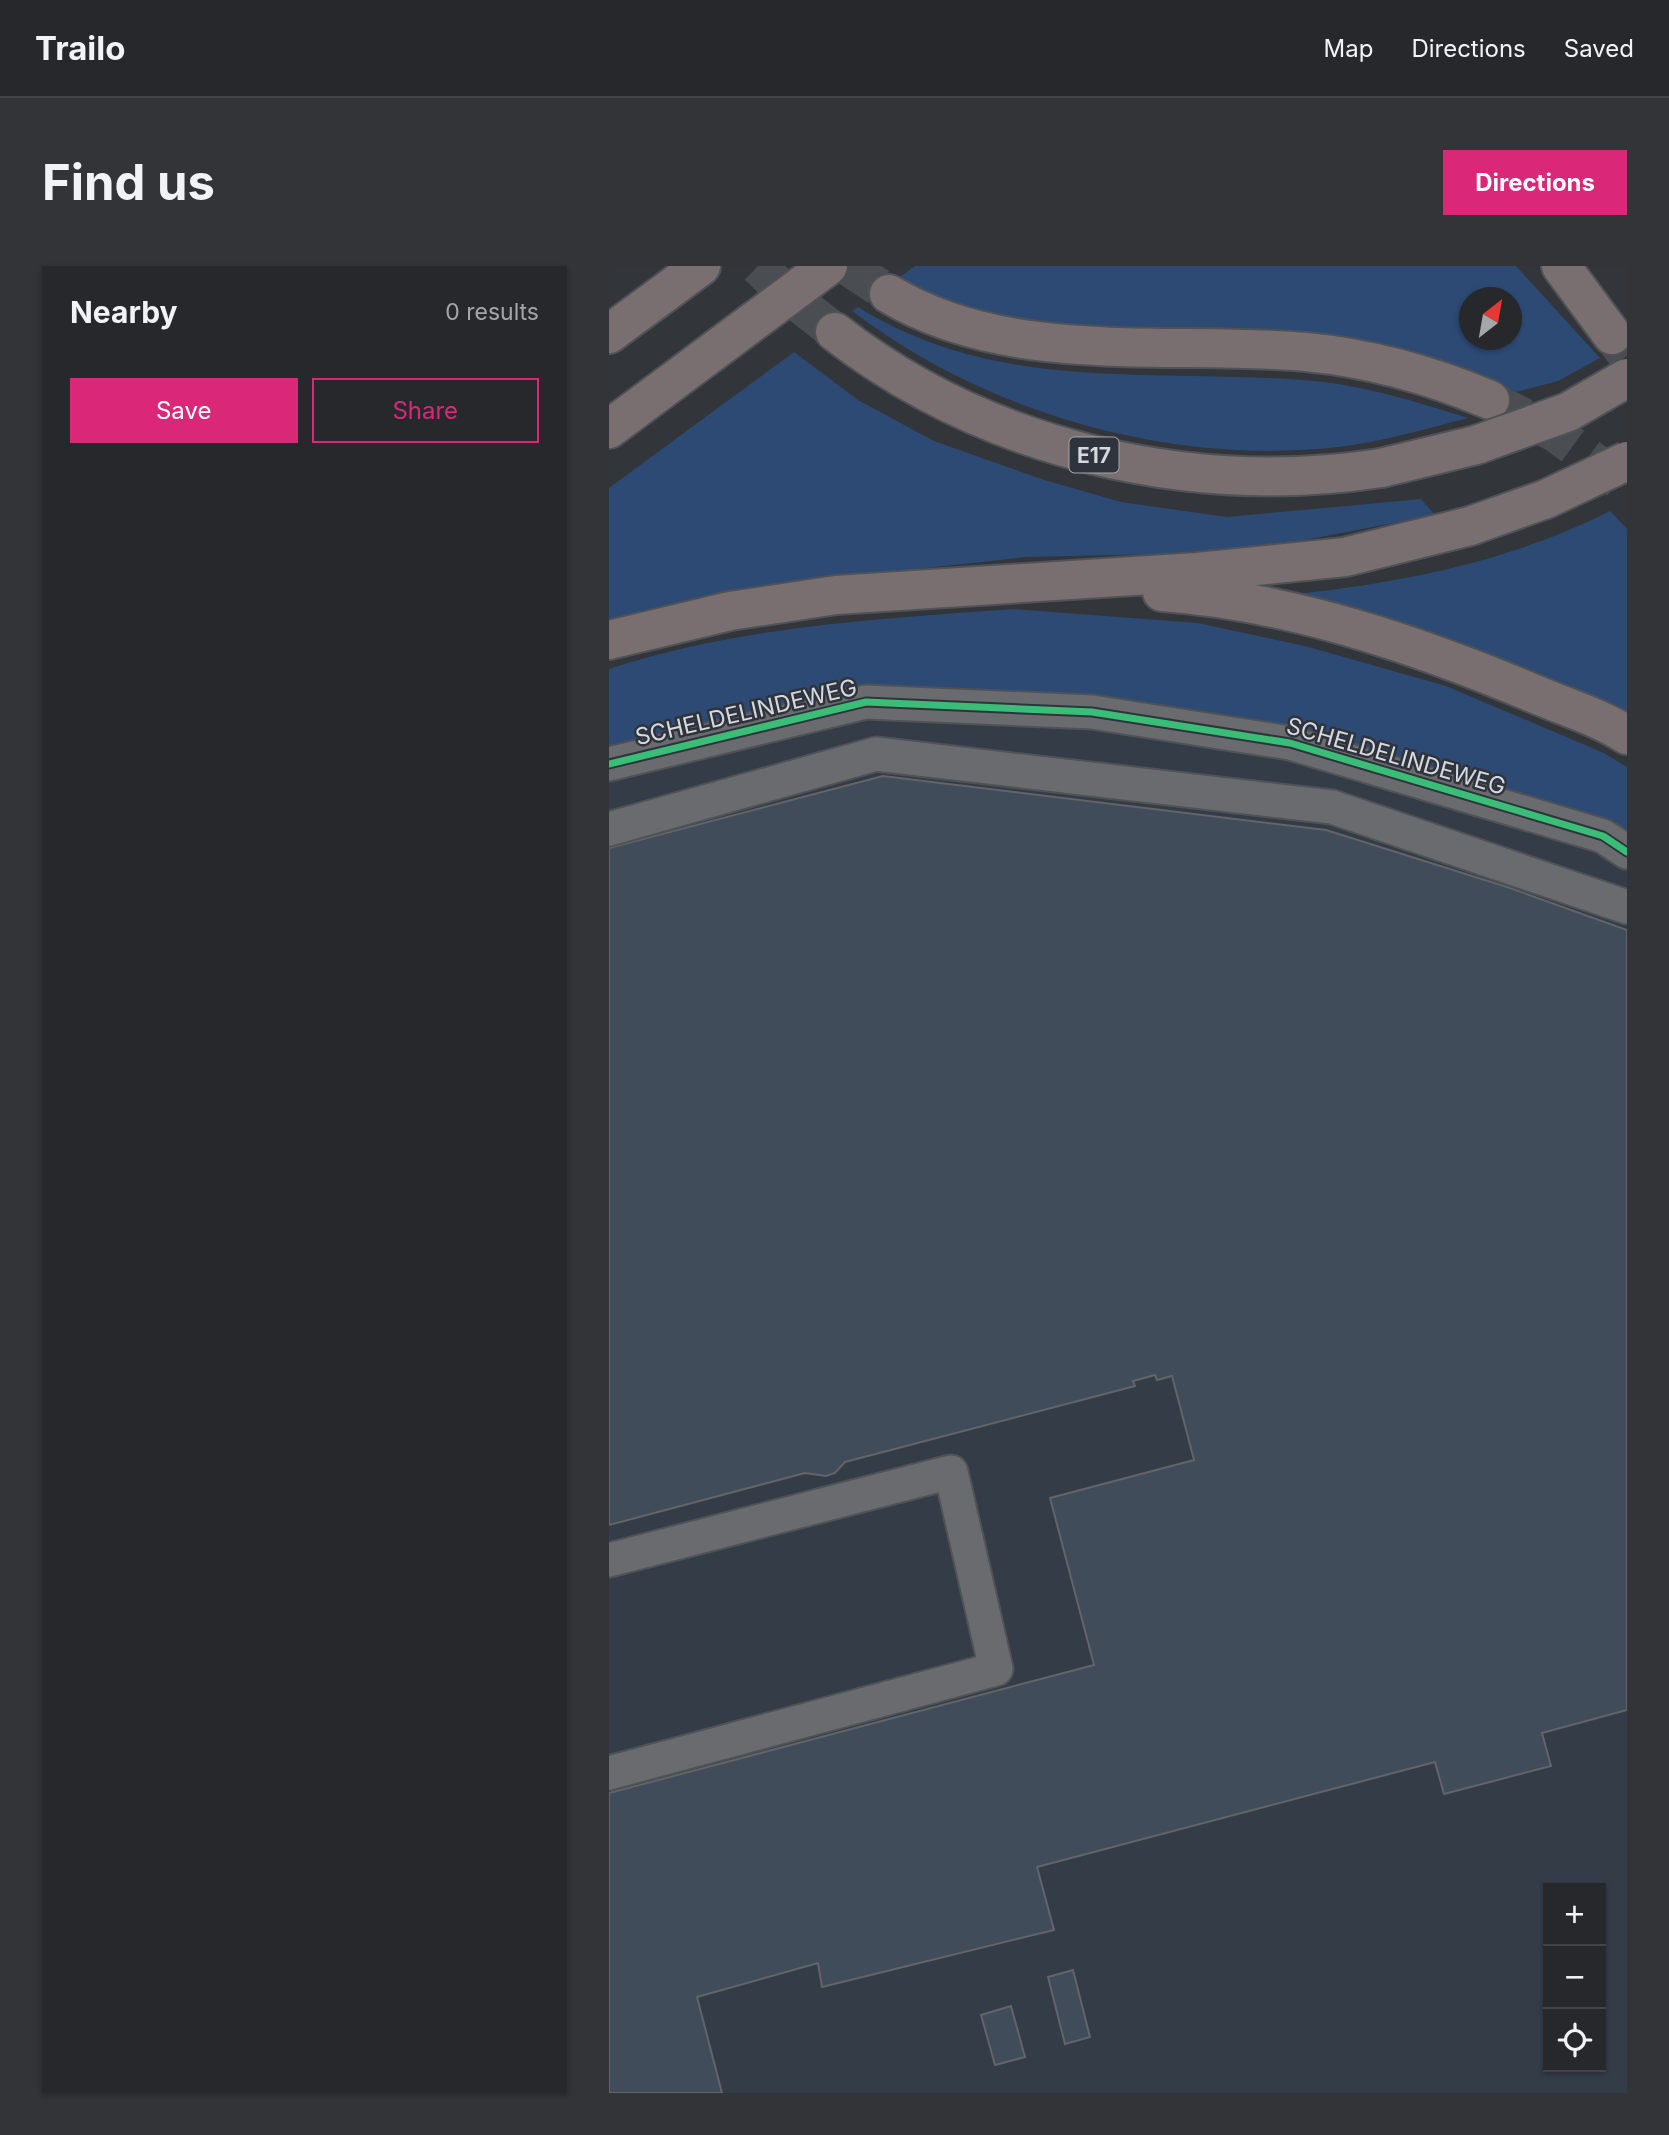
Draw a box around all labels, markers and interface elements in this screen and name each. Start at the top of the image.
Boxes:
text: Trailo [35,28,125,68]
text: Map [1324,34,1373,63]
text: Directions [1411,34,1526,63]
text: Saved [1564,34,1634,63]
button: Directions [1443,150,1627,215]
text: Find us [42,153,215,212]
north arrow [1459,287,1522,350]
text: Nearby [70,294,178,330]
text: 0 results [445,298,539,326]
button: Save [70,378,298,443]
button: Share [312,378,539,443]
road number: E17 [1070,438,1119,472]
street label: SCHELDELINDEWEG [633,673,859,751]
street label: SCHELDELINDEWEG [1283,711,1509,801]
map controls [1543,1883,1606,2072]
button: + [1543,1883,1606,1946]
button: − [1543,1946,1606,2009]
button: locate [1543,2009,1606,2072]

